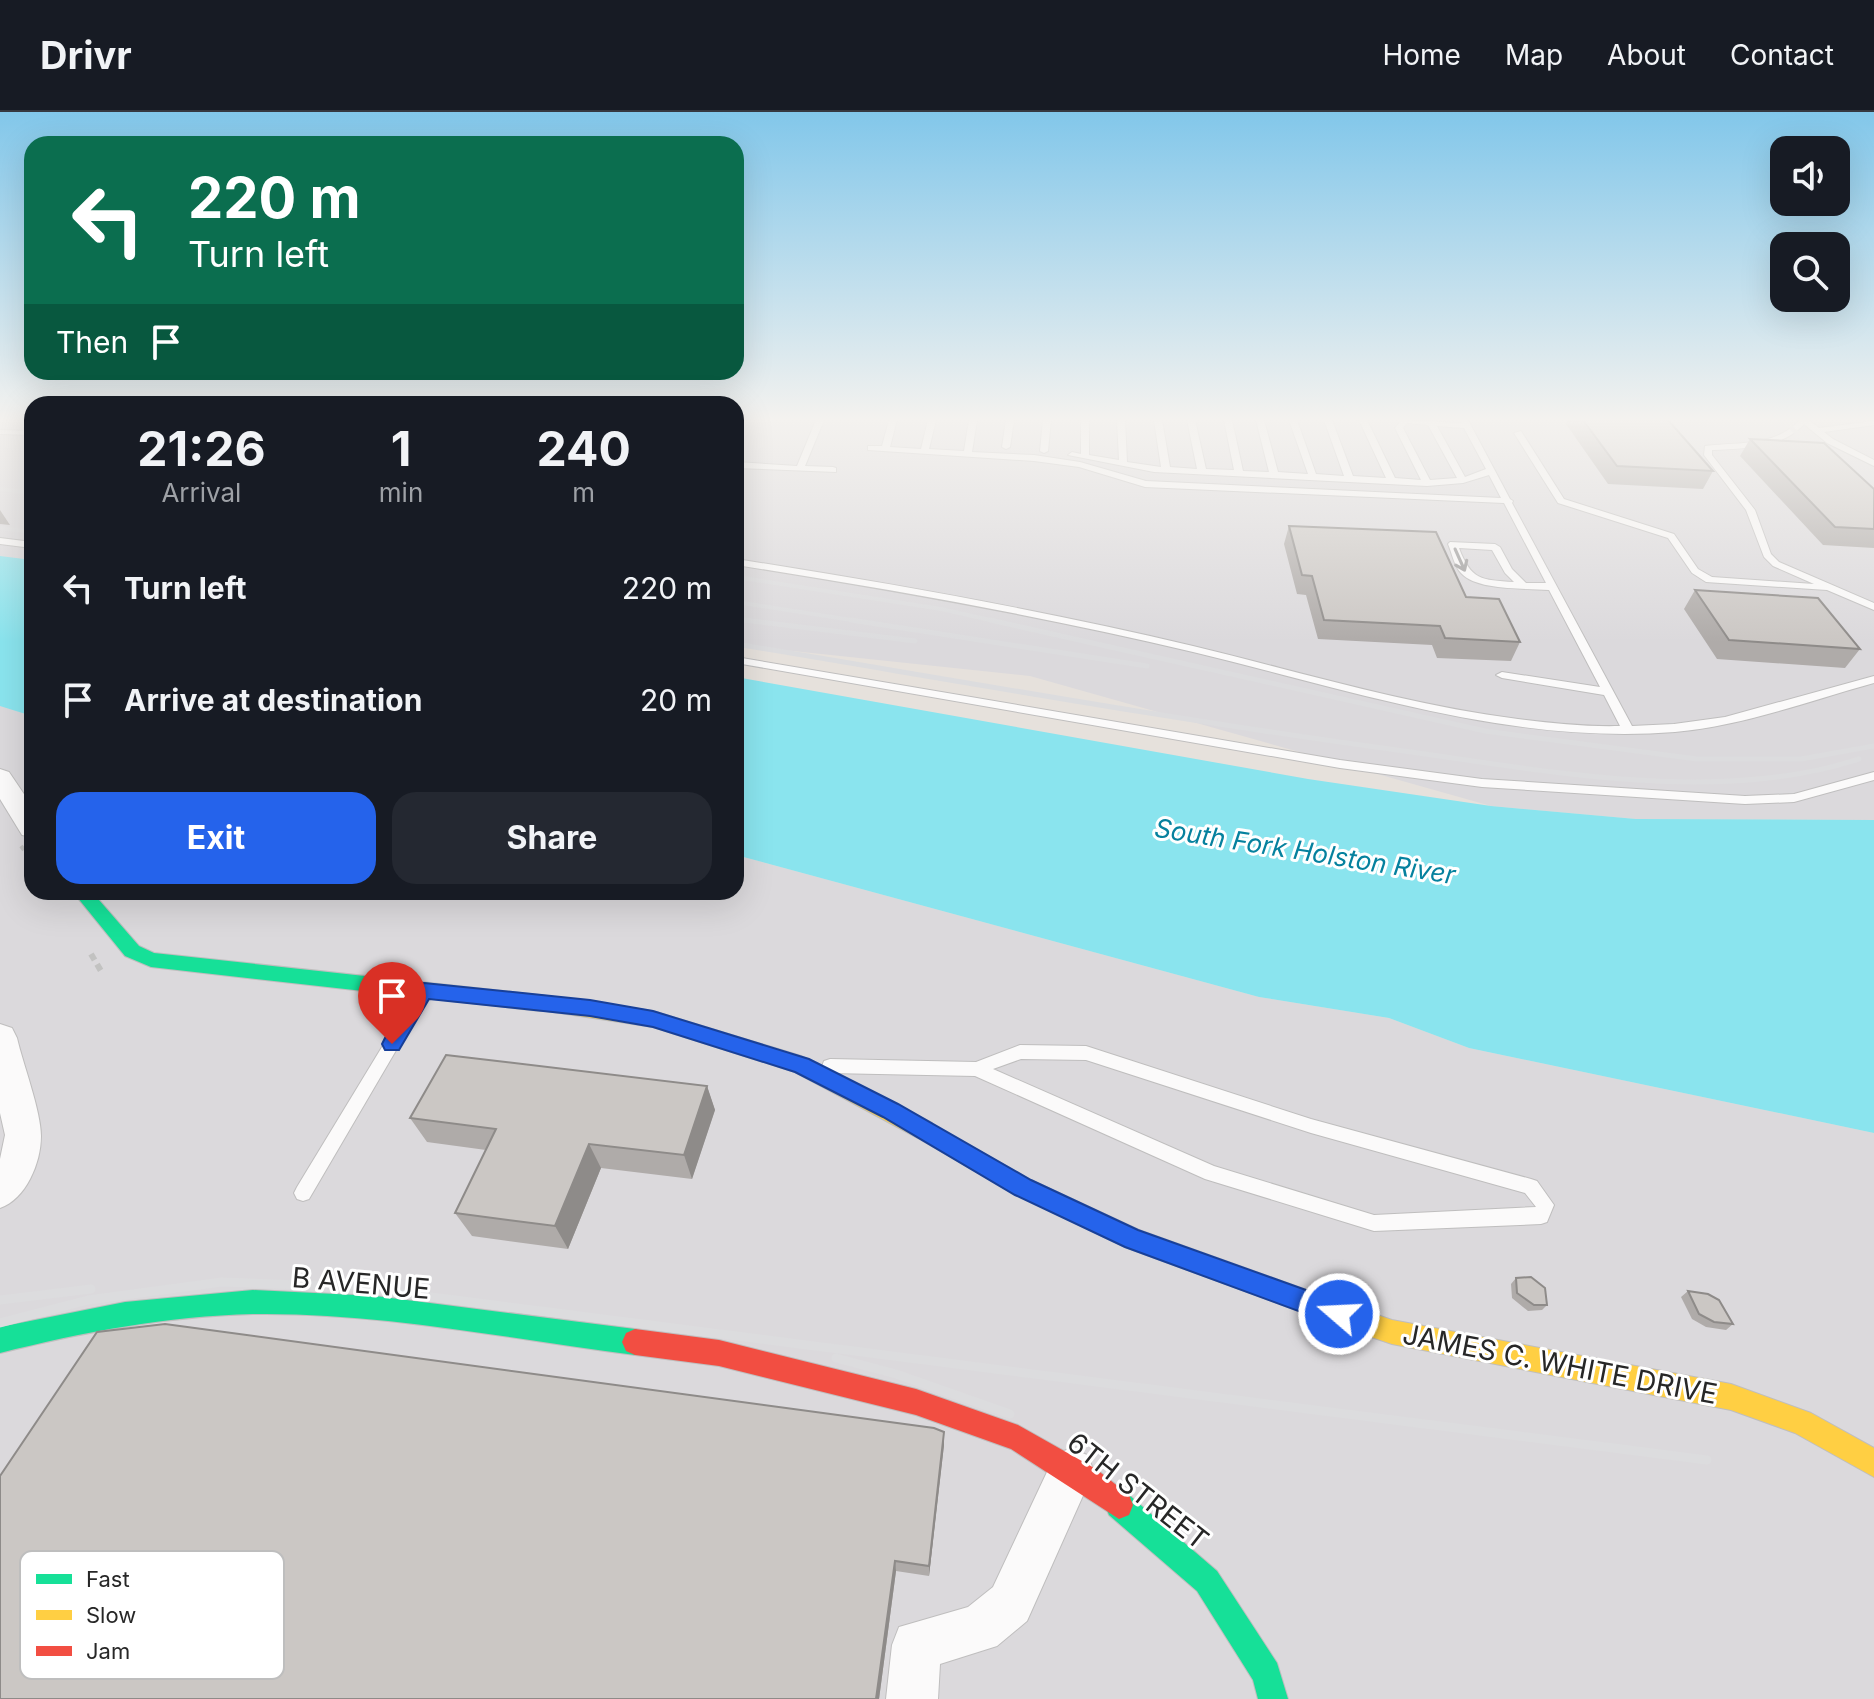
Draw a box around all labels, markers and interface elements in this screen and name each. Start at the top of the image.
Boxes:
text: Drivr [40,32,132,78]
text: Home [1382,38,1461,72]
text: Map [1505,38,1563,72]
text: About [1607,38,1686,72]
text: Contact [1730,38,1834,72]
map controls [1770,136,1850,312]
button: sound [1770,136,1850,216]
text: 220 m [188,164,361,232]
icon: left [56,168,160,272]
text: Turn left [188,232,329,276]
button: search [1770,232,1850,312]
icon: arrive [144,320,188,364]
text: Then [56,324,128,360]
text: 21:26 [137,419,266,478]
text: 1 [391,419,411,478]
text: 240 [536,419,631,478]
text: Arrival [161,477,241,508]
text: min [379,477,423,508]
text: m [572,477,595,508]
one-way arrow [1454,548,1469,572]
icon: left [56,566,100,610]
text: Turn left [124,570,246,606]
text: 220 m [622,570,712,606]
icon: arrive [56,678,100,722]
text: Arrive at destination [124,682,422,718]
text: 20 m [640,682,712,718]
button: Exit [56,792,376,884]
button: Share [392,792,712,884]
water label: South Fork Holston River [1152,812,1459,890]
pin [358,962,426,1044]
icon: arrive [370,974,414,1018]
street label: B AVENUE [291,1260,431,1306]
position arrow [1297,1272,1381,1356]
street label: JAMES C. WHITE DRIVE [1400,1317,1720,1411]
street label: 6TH STREET [1061,1425,1215,1557]
legend [20,1551,284,1679]
text: Fast [86,1566,130,1592]
text: Slow [86,1602,136,1628]
text: Jam [86,1638,130,1664]

